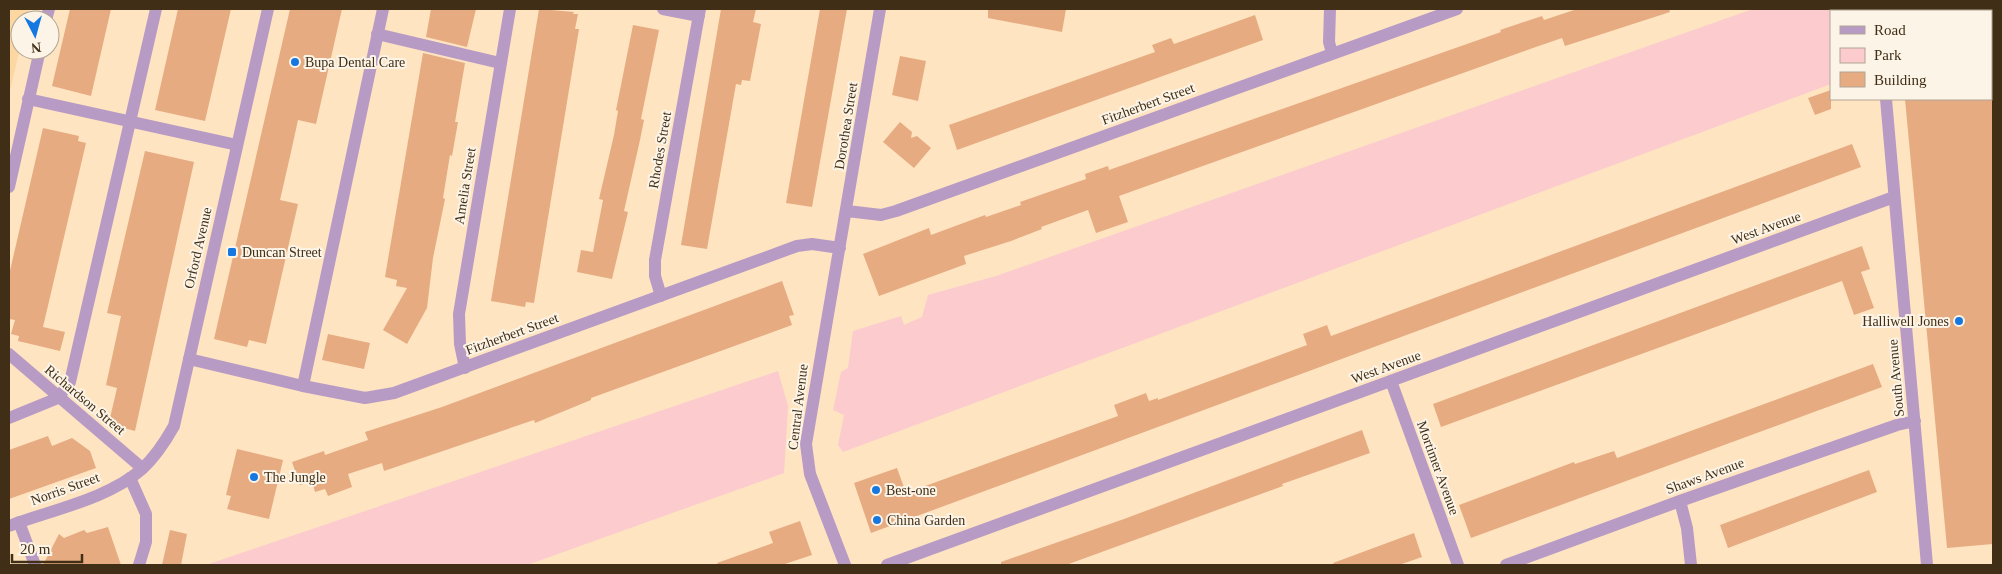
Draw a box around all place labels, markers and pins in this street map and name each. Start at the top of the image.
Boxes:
place label: Bupa Dental Care [305,55,405,70]
marker: Bupa Dental Care [289,56,301,68]
place label: Duncan Street [242,245,322,260]
marker: Duncan Street [226,246,238,258]
place label: Halliwell Jones [1862,314,1949,329]
marker: Halliwell Jones [1953,315,1965,327]
place label: The Jungle [264,470,326,485]
marker: The Jungle [248,471,260,483]
place label: Best-one [886,483,936,498]
marker: Best-one [870,484,882,496]
place label: China Garden [887,513,965,528]
marker: China Garden [871,514,883,526]

